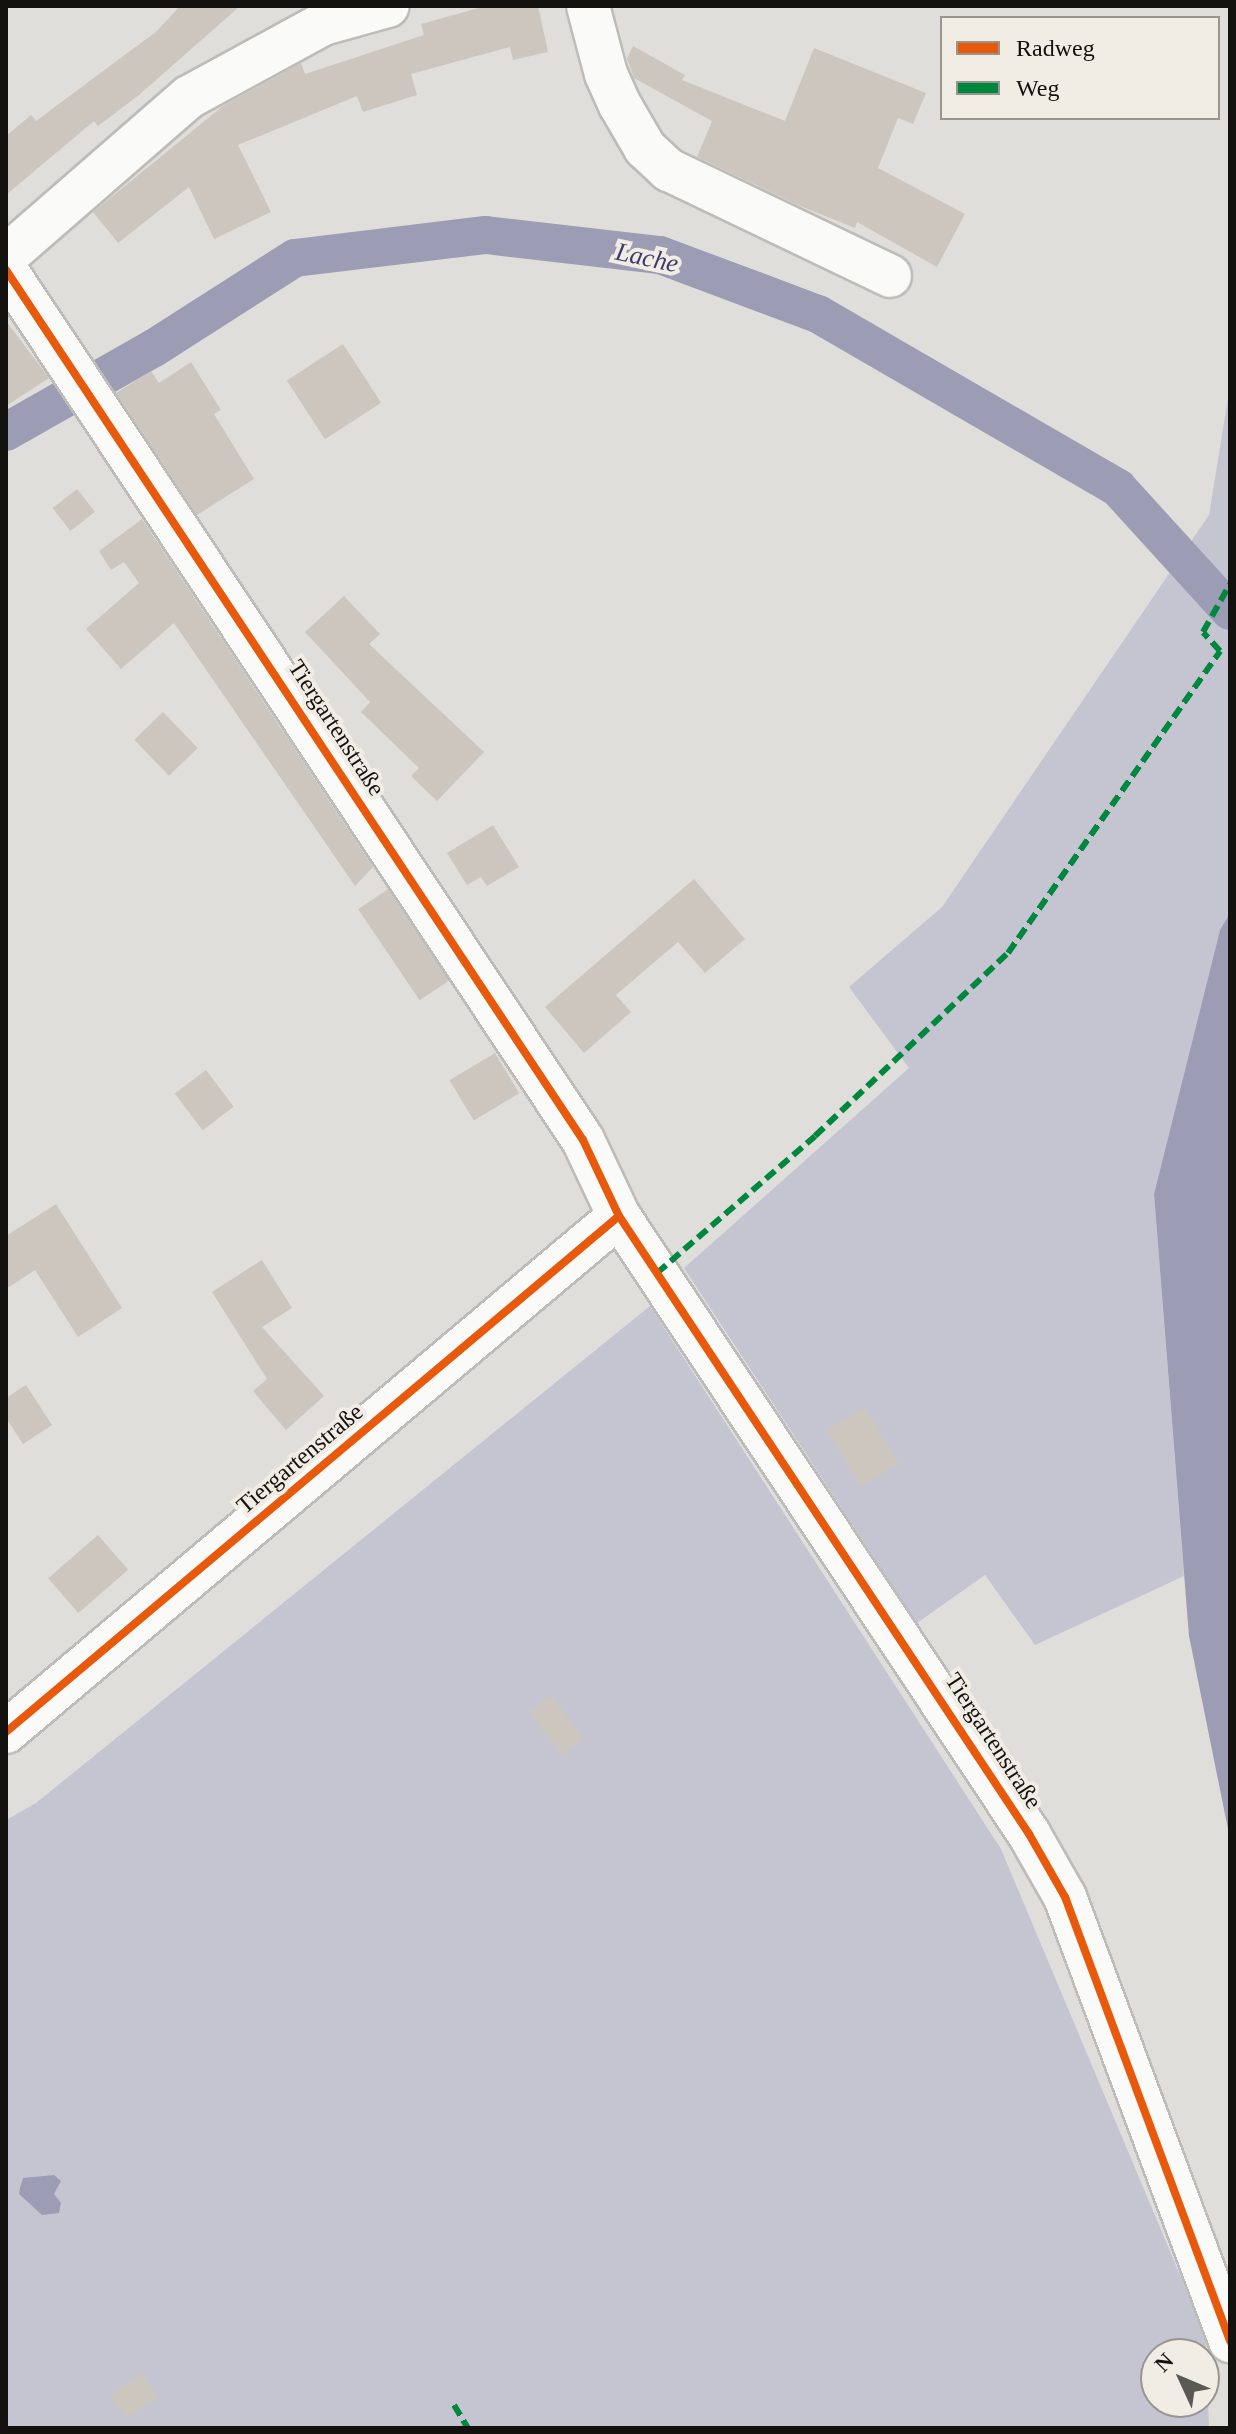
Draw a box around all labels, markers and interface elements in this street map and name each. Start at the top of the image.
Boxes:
legend [940,16,1220,120]
text: Radweg [1016,35,1095,61]
text: Weg [1016,75,1059,101]
water label: Lache [613,236,681,280]
street label: Tiergartenstraße [281,655,391,801]
street label: Tiergartenstraße [231,1398,369,1520]
street label: Tiergartenstraße [938,1668,1048,1814]
north arrow [1140,2338,1220,2418]
text: N [1149,2348,1178,2377]

